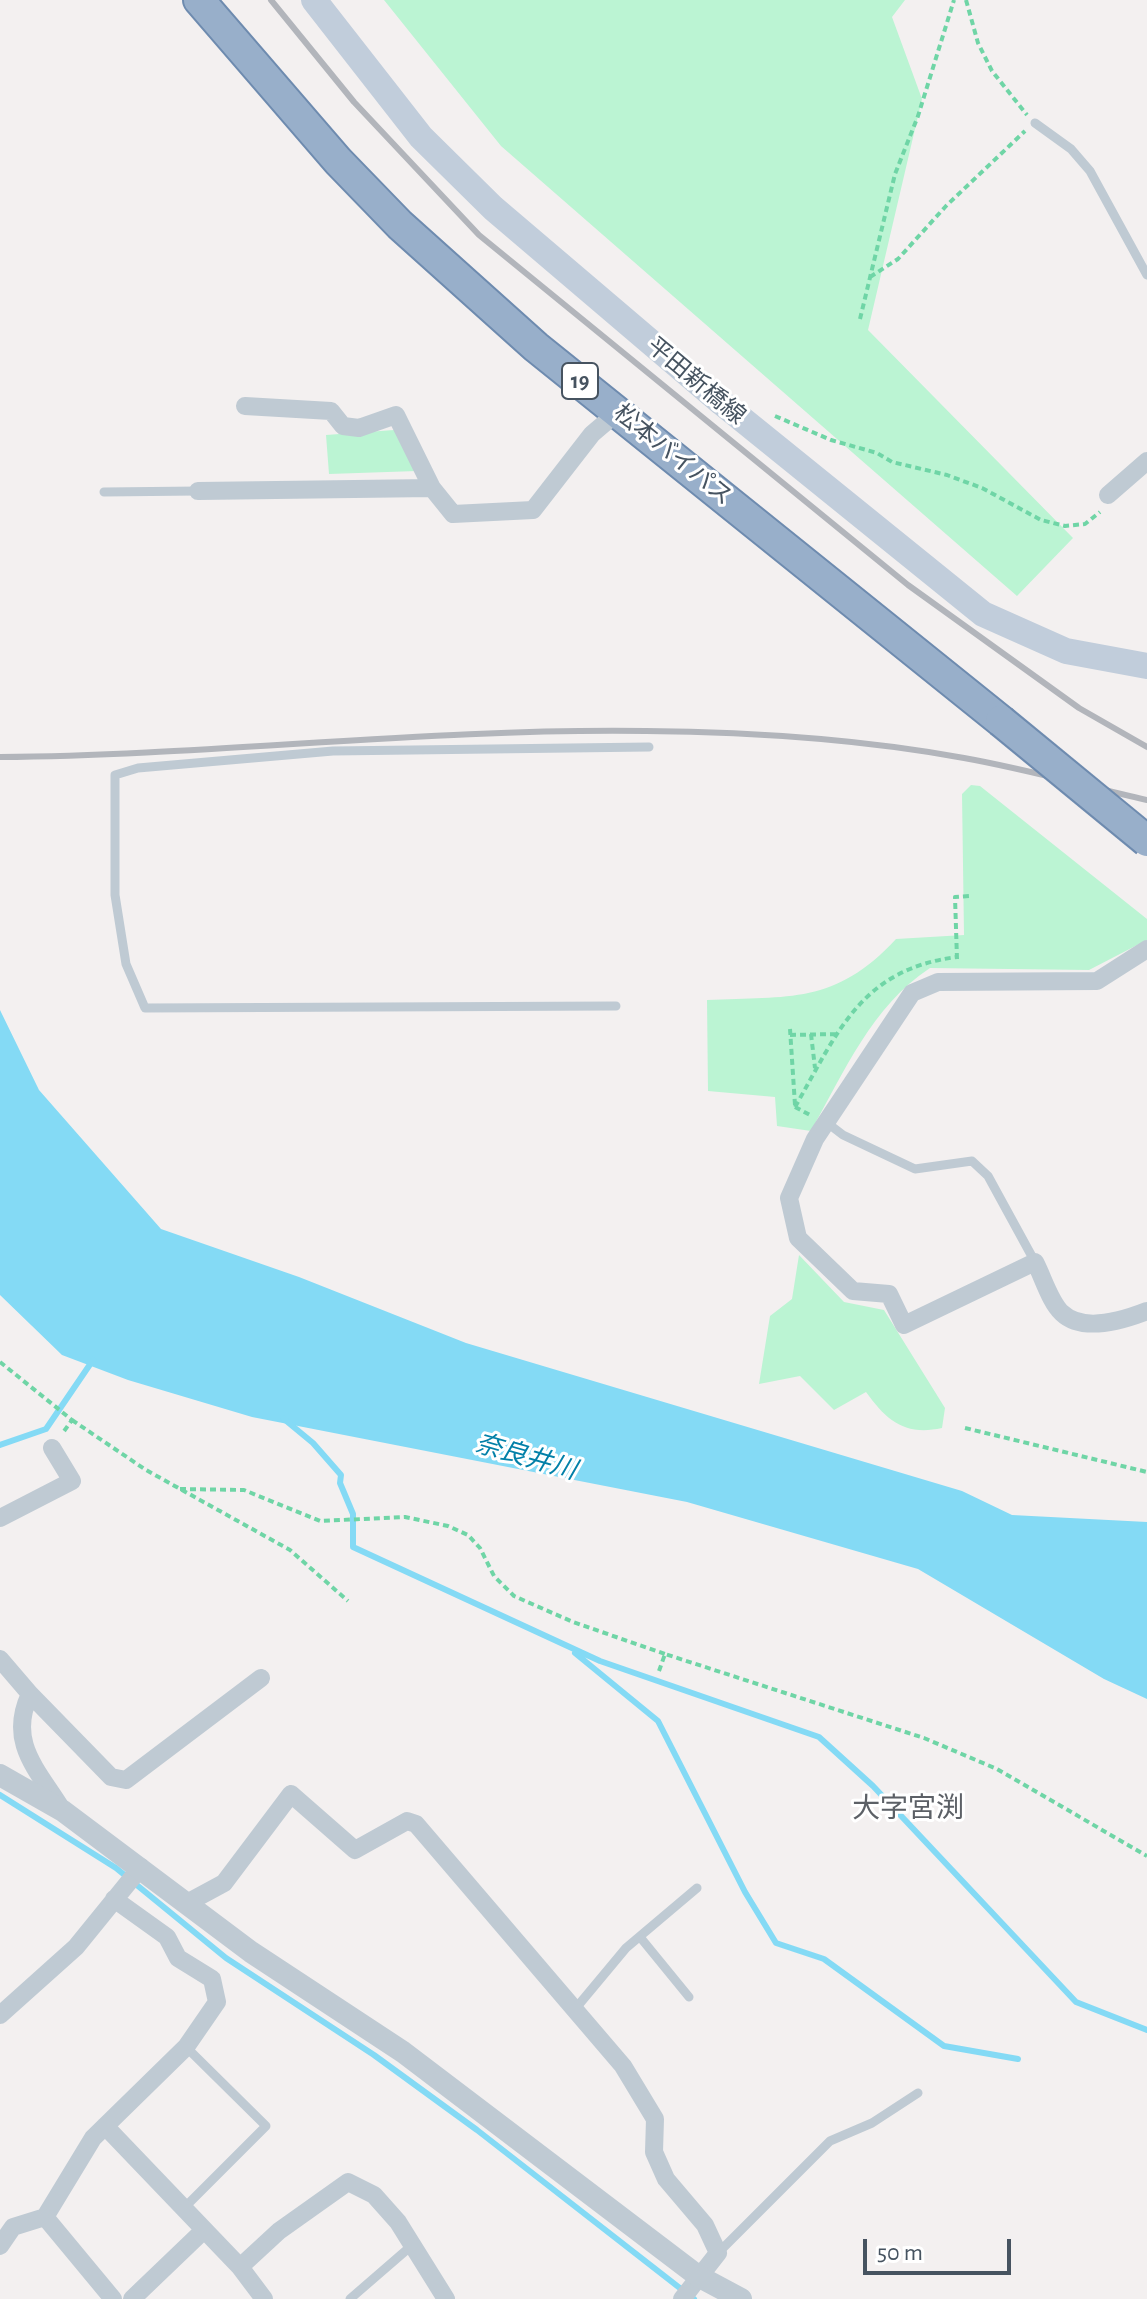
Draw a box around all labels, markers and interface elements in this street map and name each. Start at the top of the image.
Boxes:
street label: 平田新橋線 [641,331,751,431]
road number: 19 [562,363,598,399]
street label: 松本バイパス [608,398,738,512]
water label: 奈良井川 [472,1428,580,1486]
district label: 大字宮渕 [852,1792,964,1826]
scale bar [867,2223,1015,2273]
text: 50 m [877,2241,923,2265]

